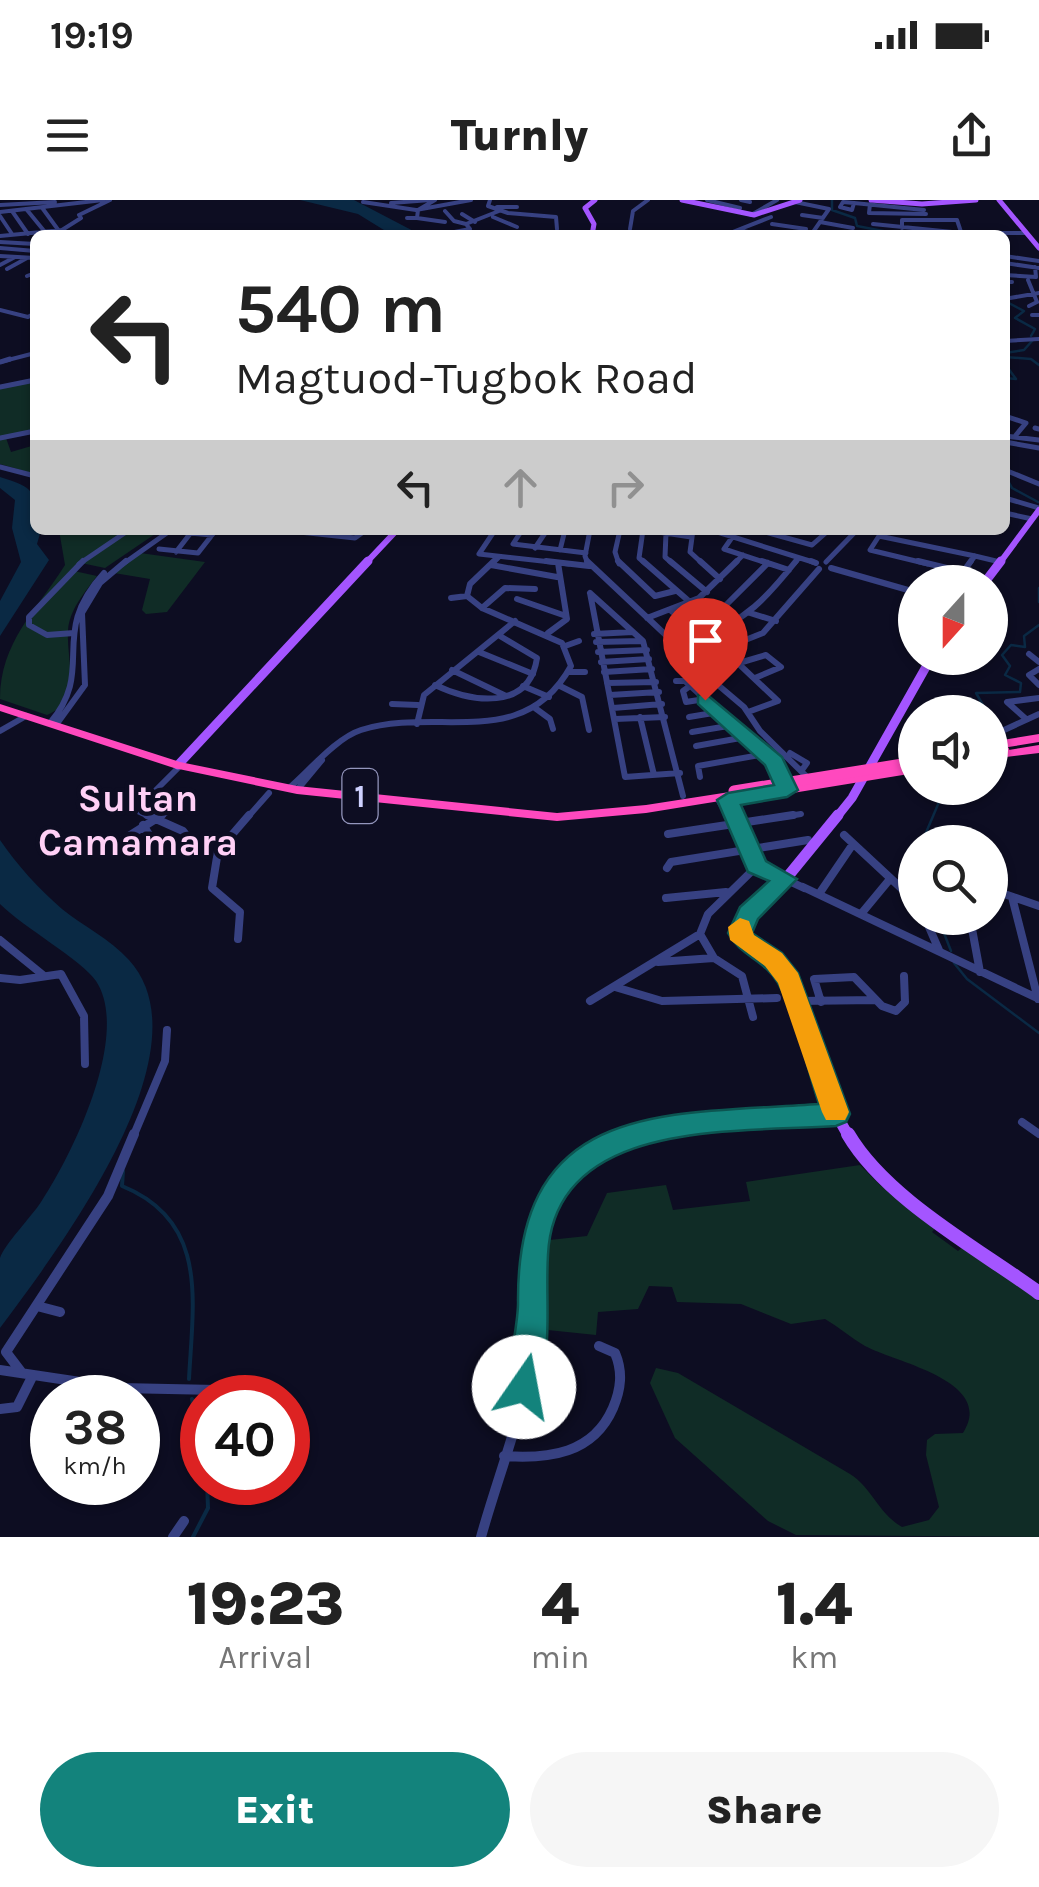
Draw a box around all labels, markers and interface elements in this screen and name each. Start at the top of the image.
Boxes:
text: 19:19 [50,13,134,58]
icon: menu [40,108,95,163]
icon: share [944,108,999,163]
text: Turnly [451,109,588,161]
text: 540 m [235,268,446,350]
icon: left [70,270,200,400]
text: Magtuod-Tugbok Road [235,352,697,404]
icon: left [388,460,443,515]
icon: ahead [493,460,548,515]
icon: right [598,460,653,515]
north arrow [898,565,1008,675]
map controls [898,565,1008,935]
pin [663,598,748,701]
icon: arrive [678,613,733,668]
button: sound [898,695,1008,805]
road number: 1 [342,769,378,823]
district label: Sultan Camamara [38,776,238,865]
button: search [898,825,1008,935]
position arrow [472,1335,576,1439]
speed limit sign: 40 [180,1375,310,1505]
text: 38 [63,1398,127,1457]
text: km/h [63,1451,127,1480]
text: 19:23 [187,1569,344,1639]
text: 4 [541,1569,579,1639]
text: 1.4 [776,1569,852,1639]
text: Arrival [218,1639,312,1676]
text: min [531,1639,589,1676]
text: km [790,1639,838,1676]
button: Exit [40,1752,510,1867]
button: Share [530,1752,999,1867]

